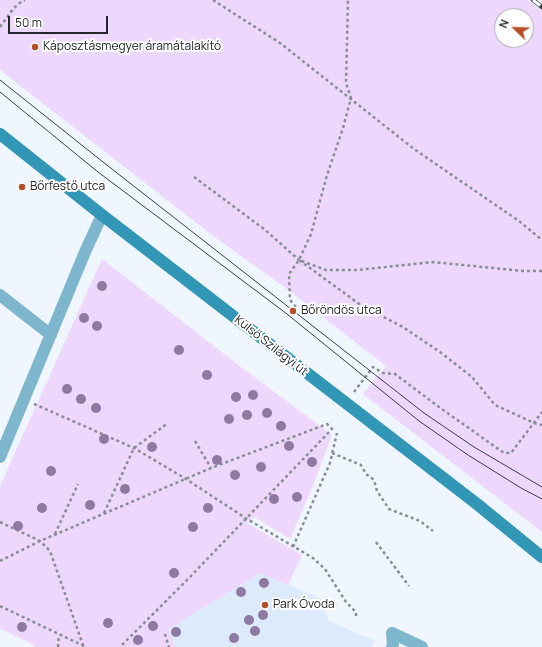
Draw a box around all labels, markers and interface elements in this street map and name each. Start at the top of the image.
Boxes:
scale bar [10,8,110,34]
north arrow [494,8,534,48]
text: 50 m [15,14,42,31]
text: N [495,17,512,30]
place label: Káposztásmegyer áramátalakító [43,40,221,54]
marker: Káposztásmegyer áramátalakító [30,42,40,52]
place label: Bőrfestő utca [30,180,105,194]
marker: Bőrfestő utca [17,182,27,192]
place label: Bőröndös utca [301,304,382,318]
marker: Bőröndös utca [288,306,298,316]
street label: Külső Szilágyi út [231,313,311,379]
place label: Park Óvoda [273,598,335,612]
marker: Park Óvoda [260,600,270,610]

